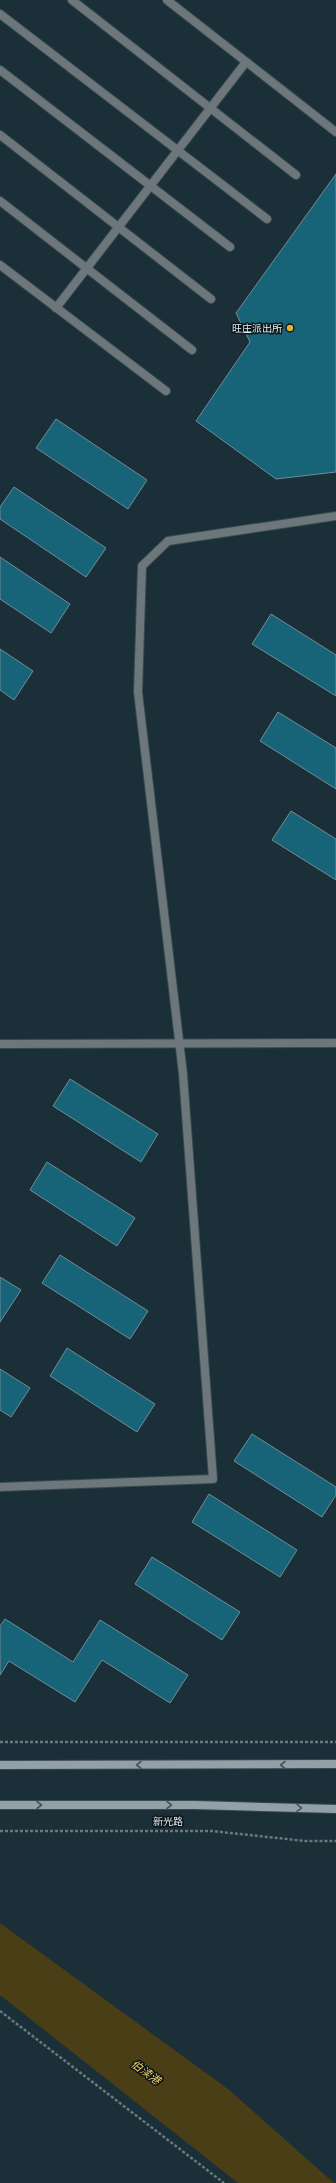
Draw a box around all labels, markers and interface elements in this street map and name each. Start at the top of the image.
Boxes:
place label: 旺庄派出所 [232,323,282,334]
marker: 旺庄派出所 [285,323,295,333]
one-way arrow [136,1761,142,1769]
one-way arrow [280,1761,286,1769]
one-way arrow [36,1801,42,1809]
one-way arrow [166,1801,172,1809]
one-way arrow [296,1804,302,1812]
street label: 新光路 [153,1816,183,1827]
water label: 伯渎港 [129,2057,164,2088]

